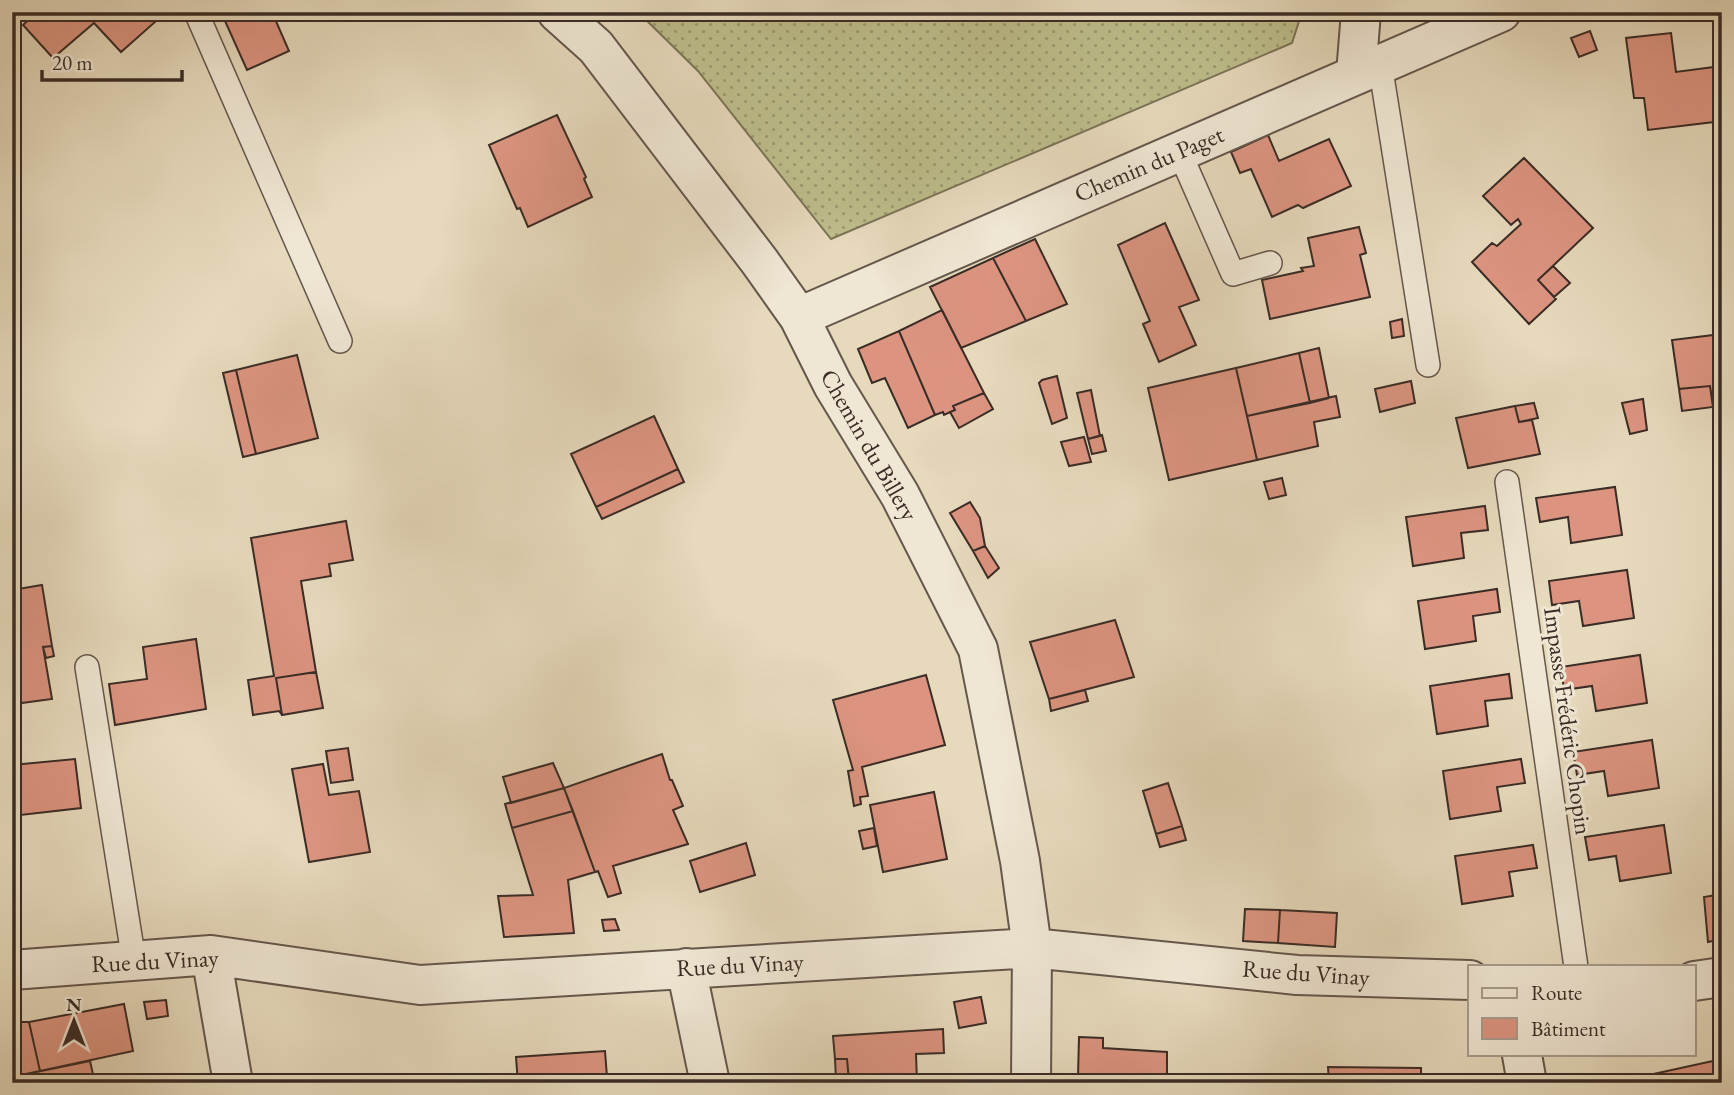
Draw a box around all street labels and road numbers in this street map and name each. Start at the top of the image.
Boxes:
street label: Chemin du Paget [1069,118,1229,209]
street label: Chemin du Billery [814,363,926,526]
street label: Impasse Frédéric Chopin [1537,605,1600,837]
street label: Rue du Vinay [90,942,220,979]
street label: Rue du Vinay [675,946,805,983]
street label: Rue du Vinay [1241,953,1371,992]

